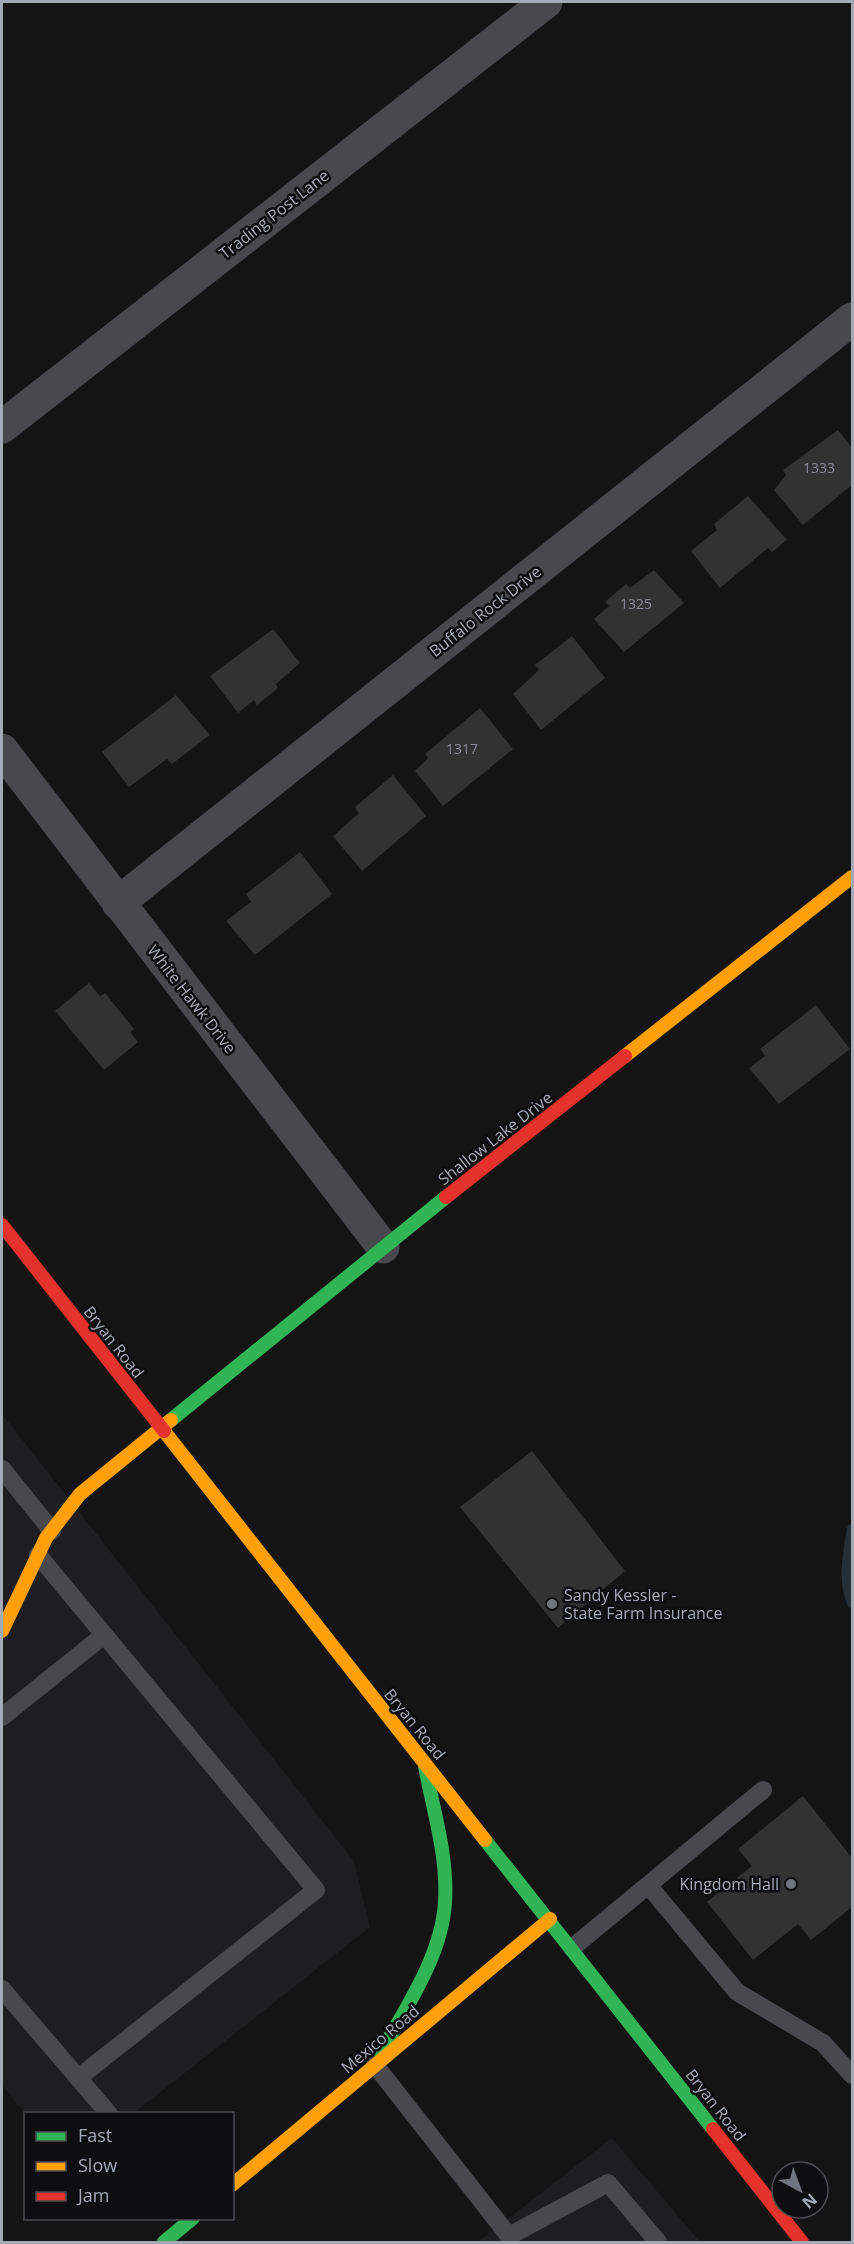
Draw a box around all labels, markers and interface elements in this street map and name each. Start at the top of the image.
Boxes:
street label: Trading Post Lane [215,164,333,264]
house number: 1333 [803,458,835,477]
street label: Buffalo Rock Drive [424,560,546,662]
house number: 1325 [620,594,652,613]
house number: 1317 [446,739,478,758]
street label: White Hawk Drive [143,940,241,1058]
street label: Shallow Lake Drive [433,1086,557,1190]
street label: Bryan Road [79,1301,149,1383]
place label: Sandy Kessler - State Farm Insurance [564,1584,722,1624]
marker: Sandy Kessler - State Farm Insurance [545,1597,559,1611]
street label: Bryan Road [379,1684,451,1764]
place label: Kingdom Hall [680,1873,779,1895]
marker: Kingdom Hall [784,1877,798,1891]
street label: Mexico Road [336,2000,424,2078]
street label: Bryan Road [681,2064,751,2146]
legend [24,2112,234,2220]
text: Fast [78,2123,112,2147]
text: Slow [78,2153,117,2177]
north arrow [770,2160,830,2220]
text: Jam [76,2183,110,2207]
text: N [798,2189,822,2214]

